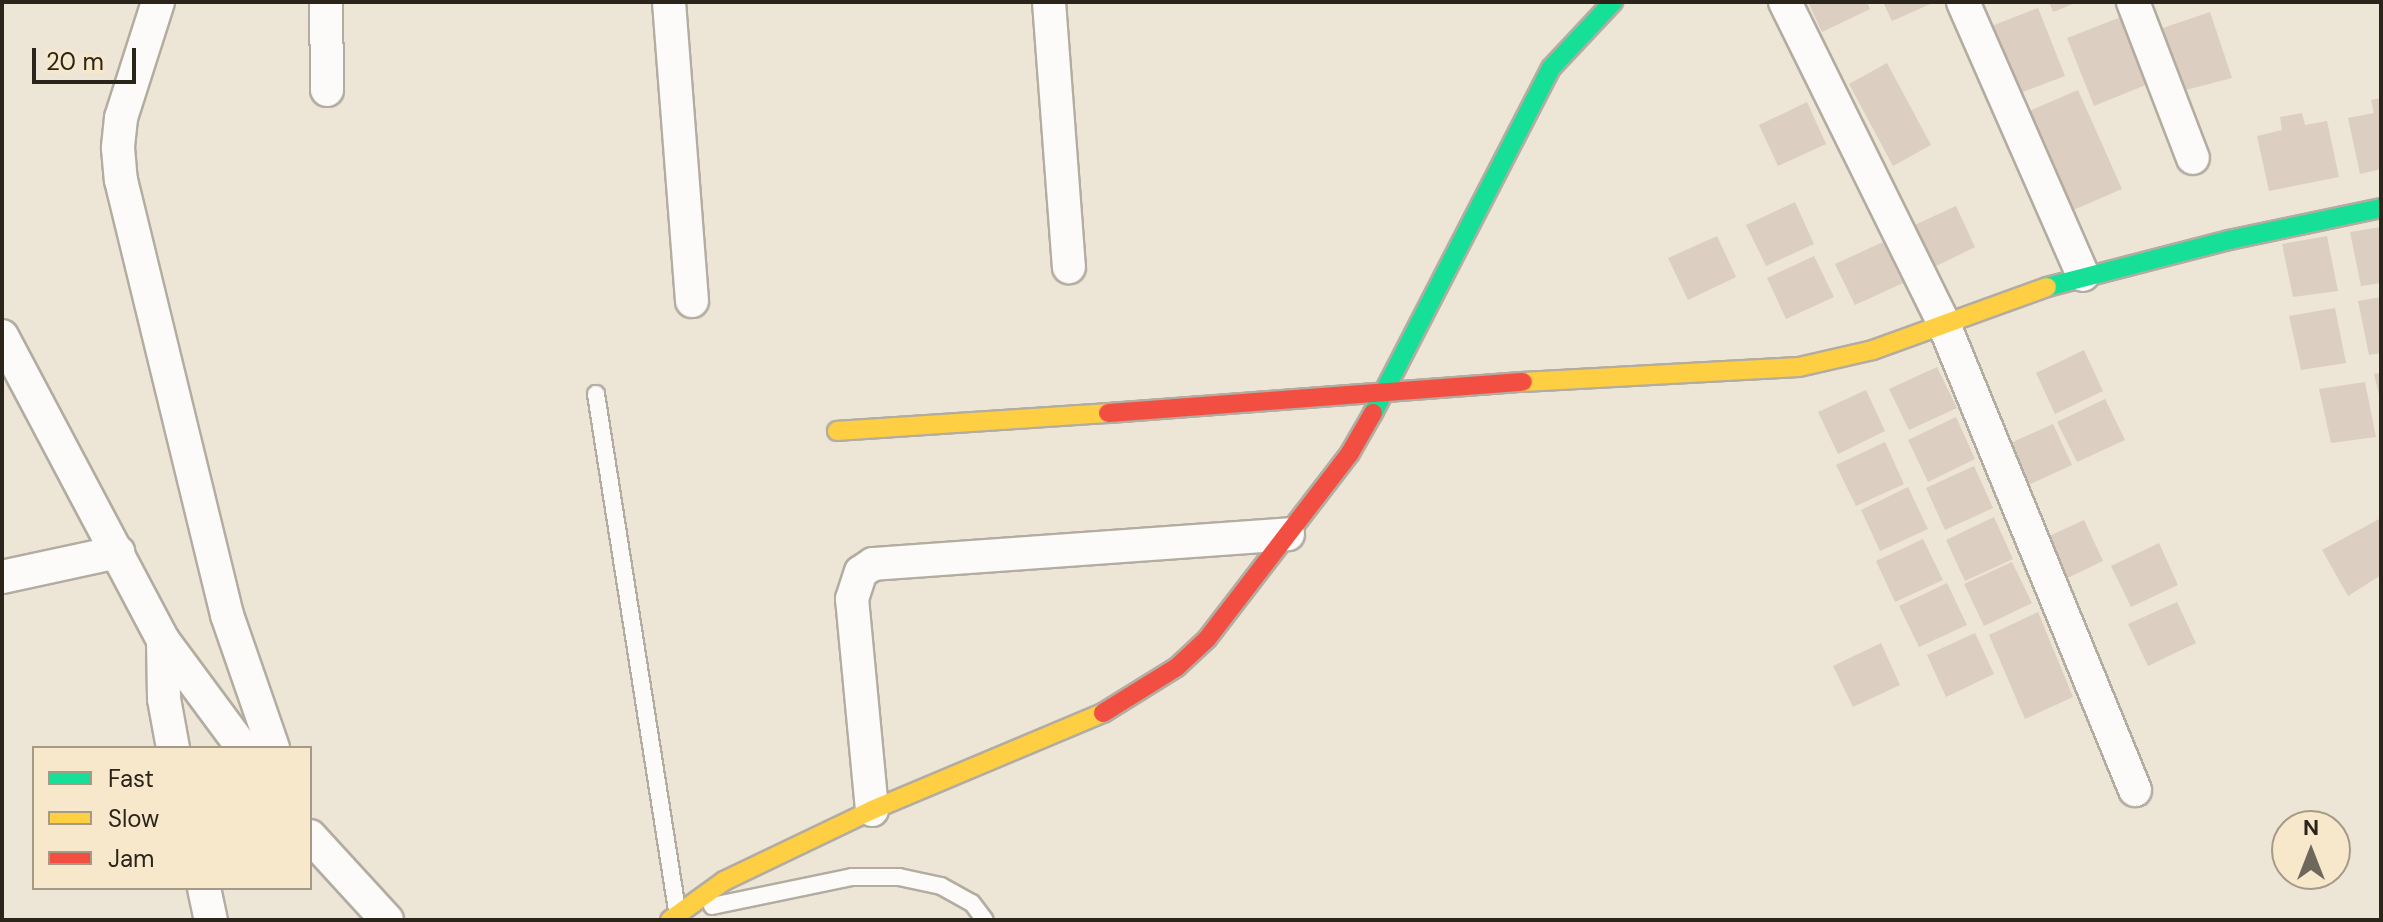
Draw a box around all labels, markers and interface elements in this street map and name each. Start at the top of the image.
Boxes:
scale bar [36,32,140,82]
text: 20 m [46,46,104,77]
legend [32,746,312,890]
text: Fast [108,763,154,794]
text: Slow [108,803,159,834]
north arrow [2271,810,2351,890]
text: N [2303,813,2319,842]
text: Jam [108,843,154,874]

